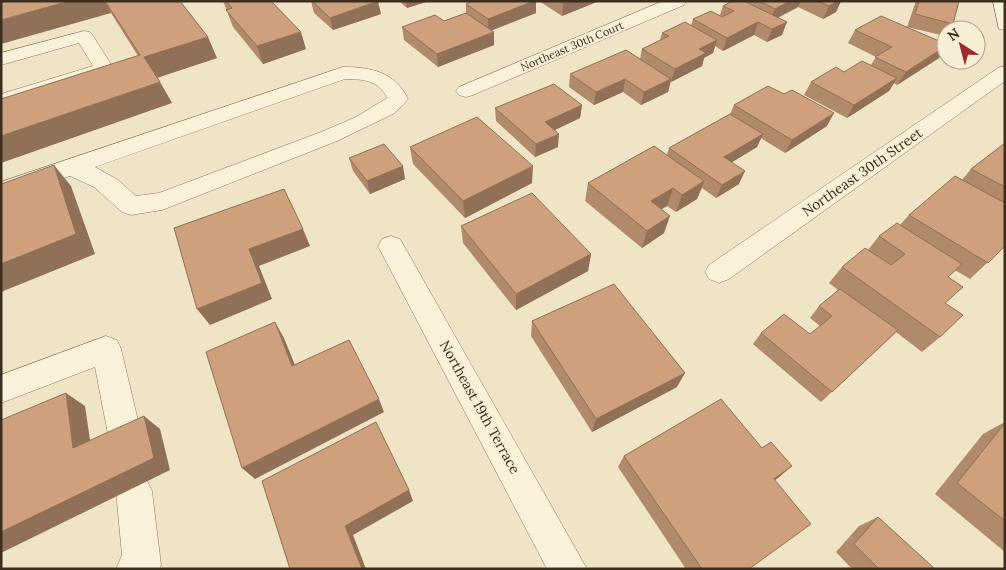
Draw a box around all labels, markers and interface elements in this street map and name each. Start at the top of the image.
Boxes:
street label: Northeast 30th Court [518,18,626,74]
north arrow [936,20,986,70]
text: N [944,24,963,45]
street label: Northeast 30th Street [798,123,926,220]
street label: Northeast 19th Terrace [436,337,524,477]

